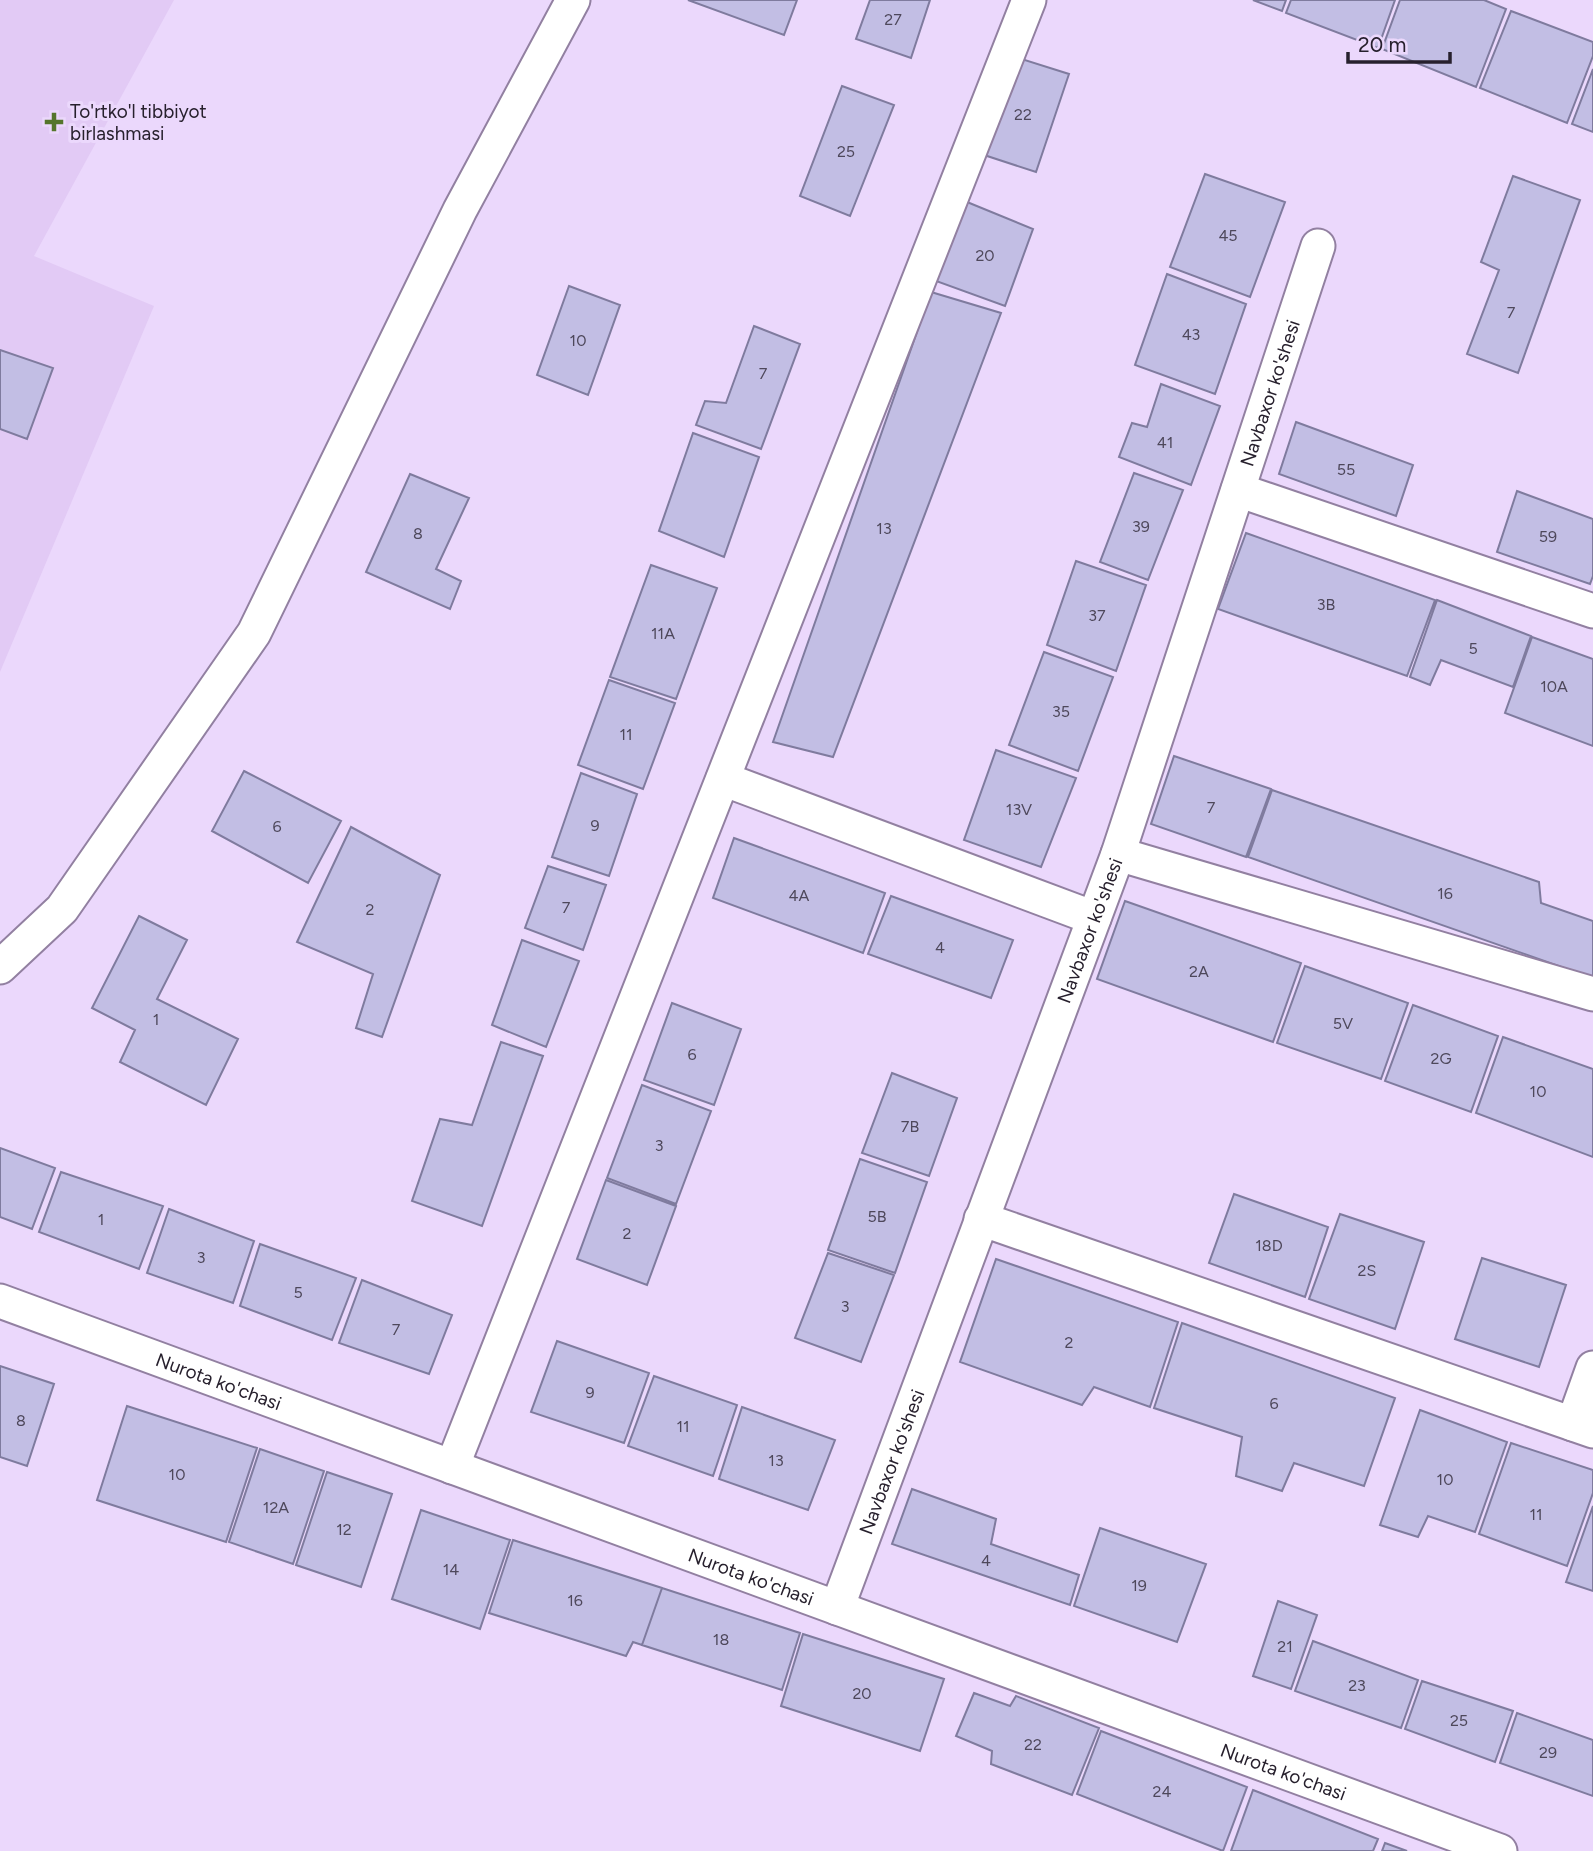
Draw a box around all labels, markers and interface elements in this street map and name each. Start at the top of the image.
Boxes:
house number: 27 [884,10,902,29]
scale bar [1348,21,1450,65]
text: 20 m [1358,32,1406,57]
place label: To'rtko'l tibbiyot birlashmasi [70,100,207,145]
house number: 22 [1014,105,1032,124]
marker: To'rtko'l tibbiyot birlashmasi [44,112,64,132]
house number: 25 [837,142,855,161]
house number: 45 [1218,226,1238,245]
house number: 20 [975,246,995,265]
house number: 7 [1507,303,1516,322]
street label: Navbaxor ko'shesi [1235,317,1305,469]
house number: 43 [1182,325,1200,344]
house number: 10 [570,331,586,350]
house number: 7 [759,364,768,383]
house number: 41 [1157,433,1173,452]
house number: 55 [1337,460,1355,479]
house number: 39 [1132,517,1150,536]
house number: 13 [876,519,892,538]
house number: 8 [413,524,423,543]
house number: 59 [1539,527,1557,546]
house number: 3B [1317,595,1335,614]
house number: 37 [1088,606,1106,625]
house number: 11A [651,624,675,643]
house number: 5 [1468,639,1478,658]
house number: 10A [1540,677,1568,696]
house number: 35 [1052,702,1070,721]
house number: 11 [619,725,633,744]
house number: 7 [1207,798,1216,817]
house number: 13V [1006,800,1032,819]
house number: 9 [590,816,600,835]
house number: 6 [272,817,282,836]
street label: Navbaxor ko'shesi [1052,855,1127,1006]
house number: 16 [1437,884,1453,903]
house number: 4A [789,886,810,905]
house number: 7 [562,898,571,917]
house number: 2 [366,900,374,919]
house number: 4 [935,938,945,957]
house number: 2A [1189,962,1209,981]
house number: 1 [153,1010,159,1029]
house number: 5V [1333,1014,1353,1033]
house number: 6 [687,1045,697,1064]
house number: 2G [1430,1049,1452,1068]
house number: 10 [1530,1082,1546,1101]
house number: 7B [901,1117,919,1136]
house number: 3 [655,1136,663,1155]
house number: 5B [868,1207,887,1226]
house number: 1 [98,1210,104,1229]
house number: 2 [623,1224,631,1243]
house number: 18D [1255,1236,1283,1255]
house number: 3 [197,1248,205,1267]
house number: 2S [1358,1261,1377,1280]
house number: 5 [293,1283,303,1302]
house number: 3 [841,1297,849,1316]
house number: 7 [392,1320,401,1339]
house number: 2 [1065,1333,1073,1352]
street label: Nurota ko'chasi [153,1348,285,1415]
house number: 9 [585,1383,595,1402]
street label: Navbaxor ko'shesi [854,1386,929,1538]
house number: 6 [1269,1394,1279,1413]
house number: 8 [16,1411,26,1430]
house number: 11 [676,1417,690,1436]
house number: 13 [768,1451,784,1470]
house number: 10 [169,1465,185,1484]
house number: 10 [1437,1470,1453,1489]
house number: 12A [263,1498,289,1517]
house number: 11 [1529,1505,1543,1524]
house number: 12 [336,1520,352,1539]
street label: Nurota ko'chasi [685,1543,817,1610]
house number: 4 [981,1551,991,1570]
house number: 14 [443,1560,459,1579]
house number: 19 [1131,1576,1147,1595]
house number: 16 [567,1591,583,1610]
house number: 18 [713,1630,729,1649]
house number: 21 [1277,1637,1293,1656]
house number: 23 [1348,1676,1366,1695]
house number: 20 [852,1684,872,1703]
house number: 25 [1450,1711,1468,1730]
house number: 22 [1024,1735,1042,1754]
street label: Nurota ko'chasi [1217,1739,1349,1806]
house number: 29 [1539,1743,1557,1762]
house number: 24 [1153,1782,1171,1801]

